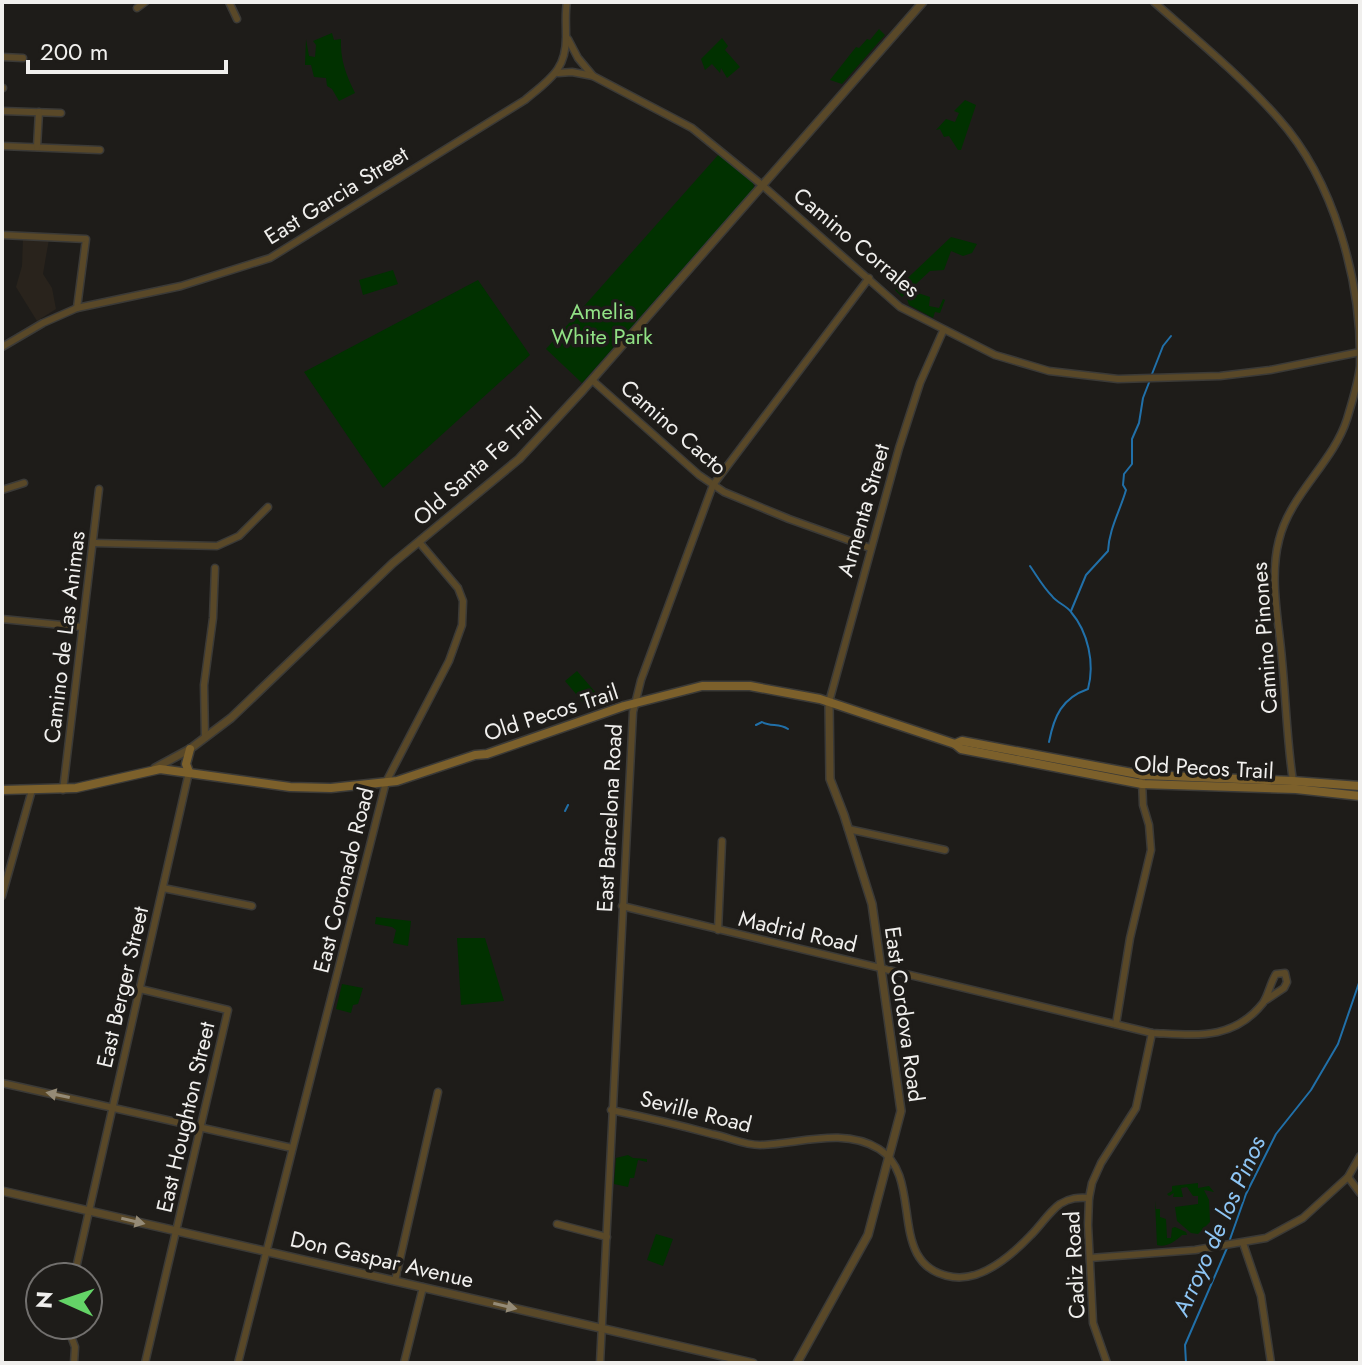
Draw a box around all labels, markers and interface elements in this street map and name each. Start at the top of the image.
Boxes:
scale bar [28,24,226,74]
text: 200 m [40,34,108,69]
street label: East Garcia Street [258,138,415,252]
street label: Camino Corrales [787,179,927,305]
park label: Amelia White Park [551,295,653,352]
street label: Camino Cacto [614,372,734,482]
street label: Old Santa Fe Trail [405,399,549,533]
street label: Armenta Street [829,439,897,580]
street label: Camino de Las Animas [35,529,93,745]
street label: Camino Pinones [1243,561,1285,715]
street label: Old Pecos Trail [480,675,622,749]
street label: East Barcelona Road [588,723,630,913]
street label: Old Pecos Trail [1133,747,1275,787]
street label: East Coronado Road [304,784,382,976]
street label: East Berger Street [88,902,156,1071]
street label: Madrid Road [736,902,860,960]
street label: East Cordova Road [877,924,933,1104]
street label: East Houghton Street [148,1018,223,1215]
street label: Seville Road [637,1082,755,1140]
one-way arrow [45,1088,70,1101]
water label: Arroyo de los Pinos [1163,1130,1274,1322]
street label: Cadiz Road [1055,1210,1093,1320]
one-way arrow [120,1215,145,1227]
street label: Don Gaspar Avenue [287,1222,477,1296]
north arrow [24,1261,104,1341]
text: N [28,1290,60,1310]
one-way arrow [493,1300,518,1313]

